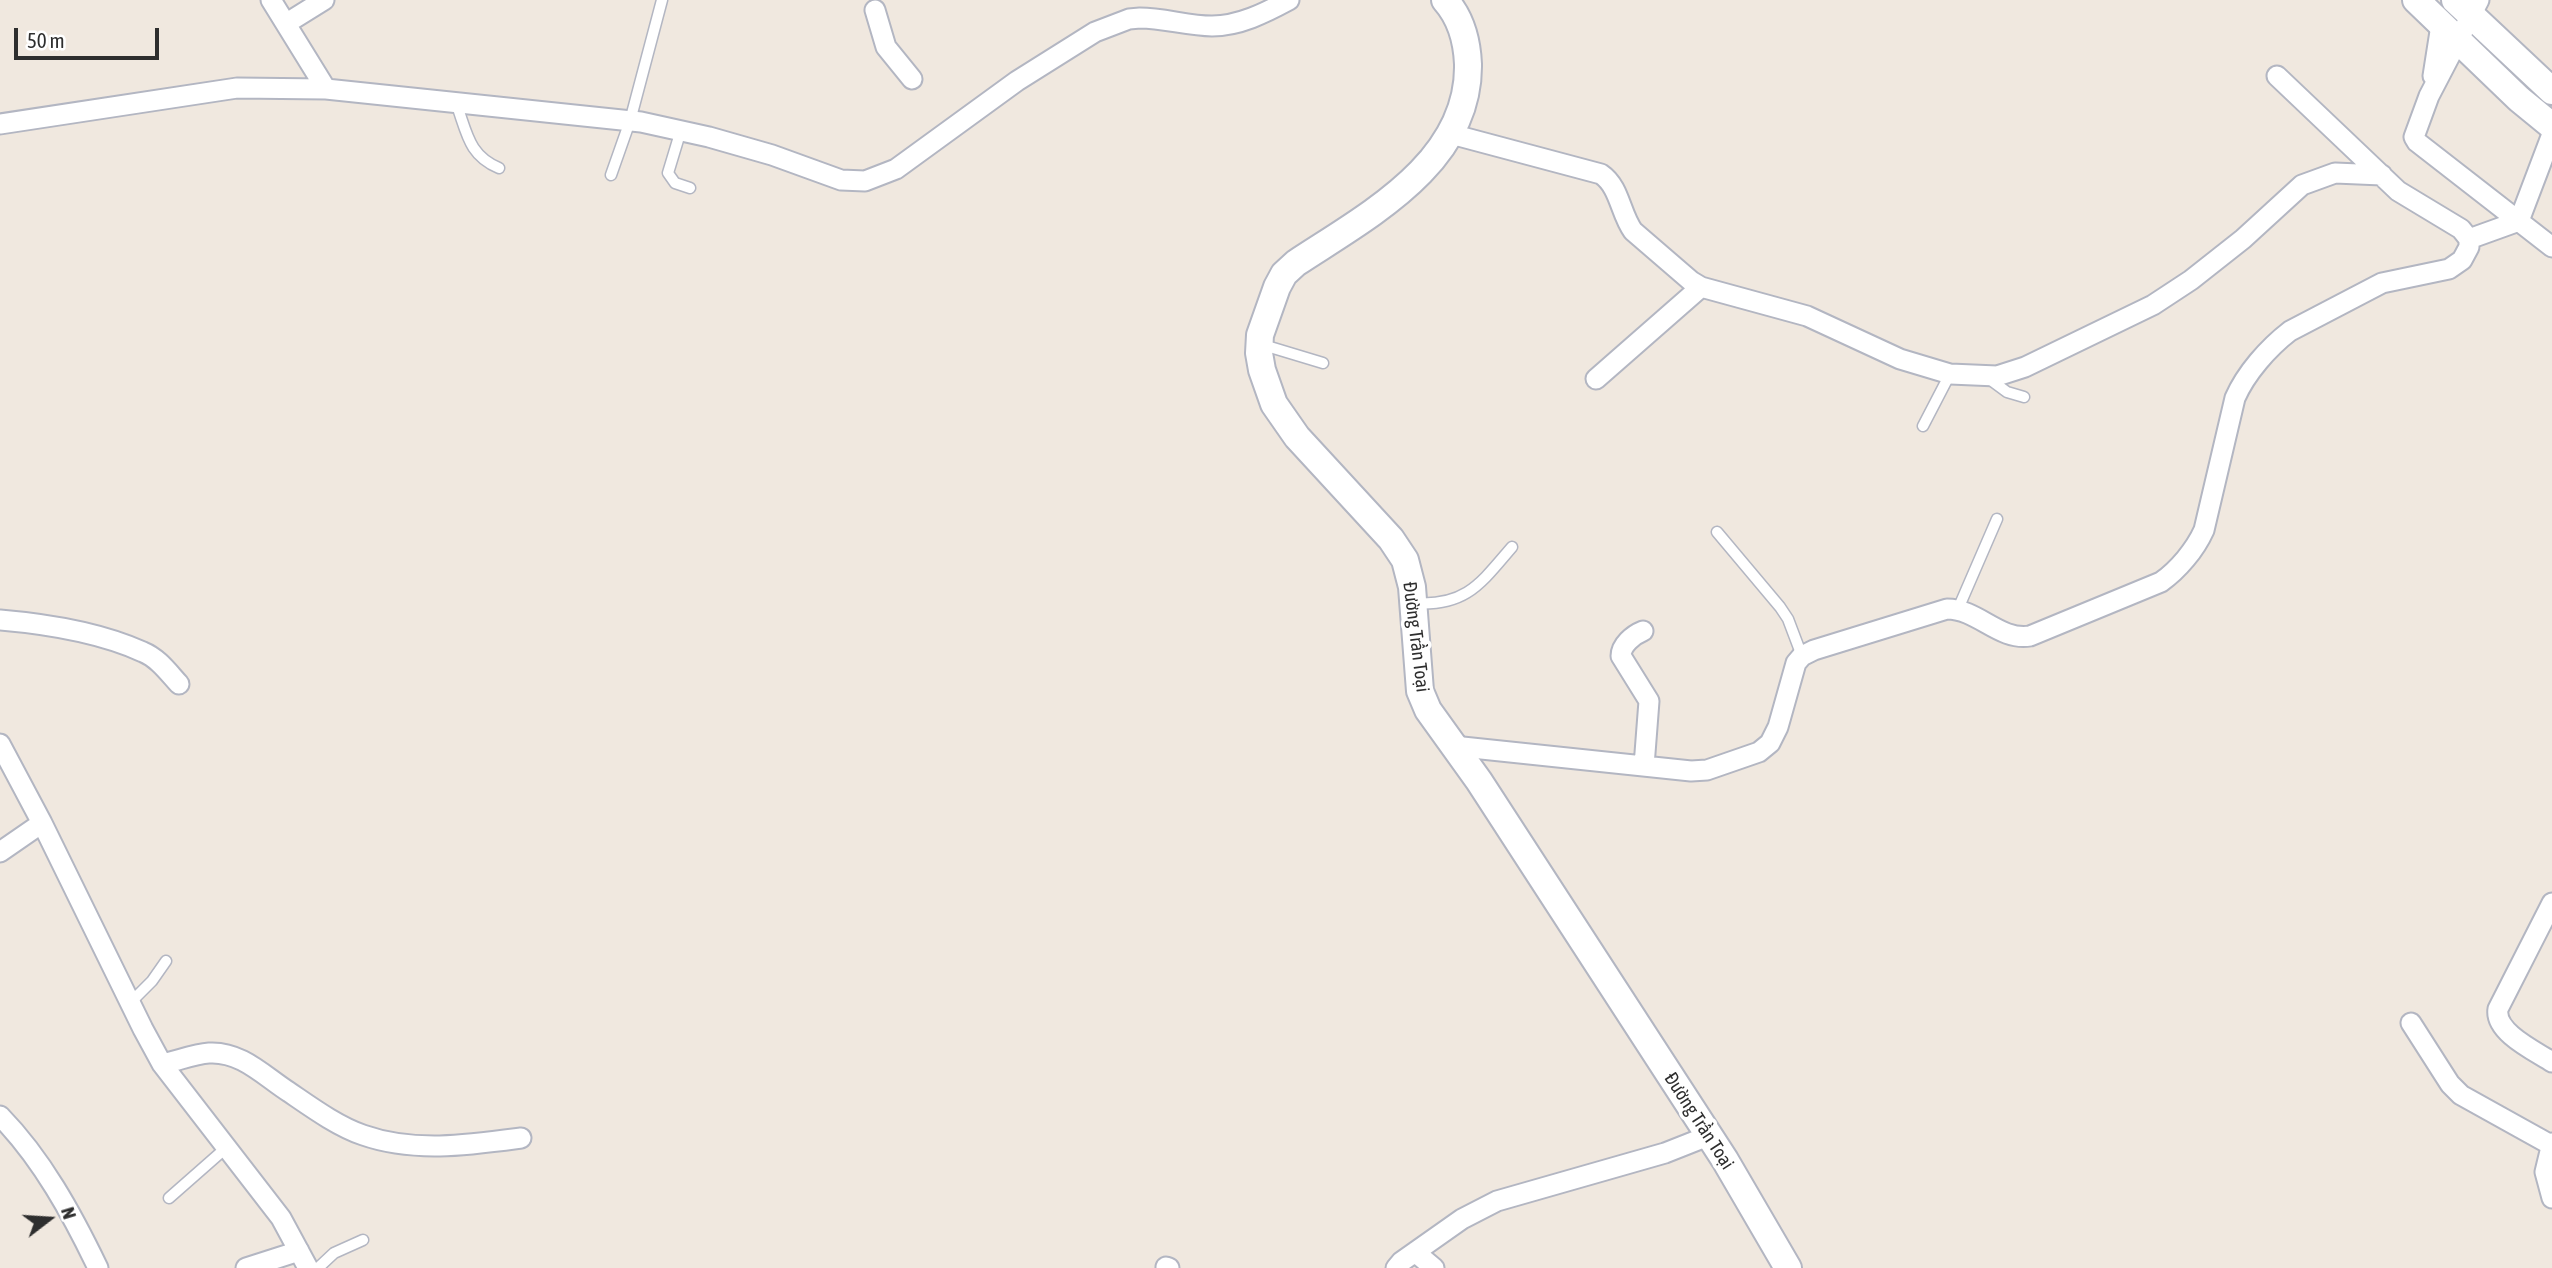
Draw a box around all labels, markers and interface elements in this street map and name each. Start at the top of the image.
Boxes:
scale bar [18,14,163,58]
text: 50 m [27,28,65,52]
street label: Đường Trần Toại [1398,580,1434,694]
street label: Đường Trần Toại [1659,1068,1739,1174]
north arrow [14,1184,84,1254]
text: N [57,1204,81,1221]

